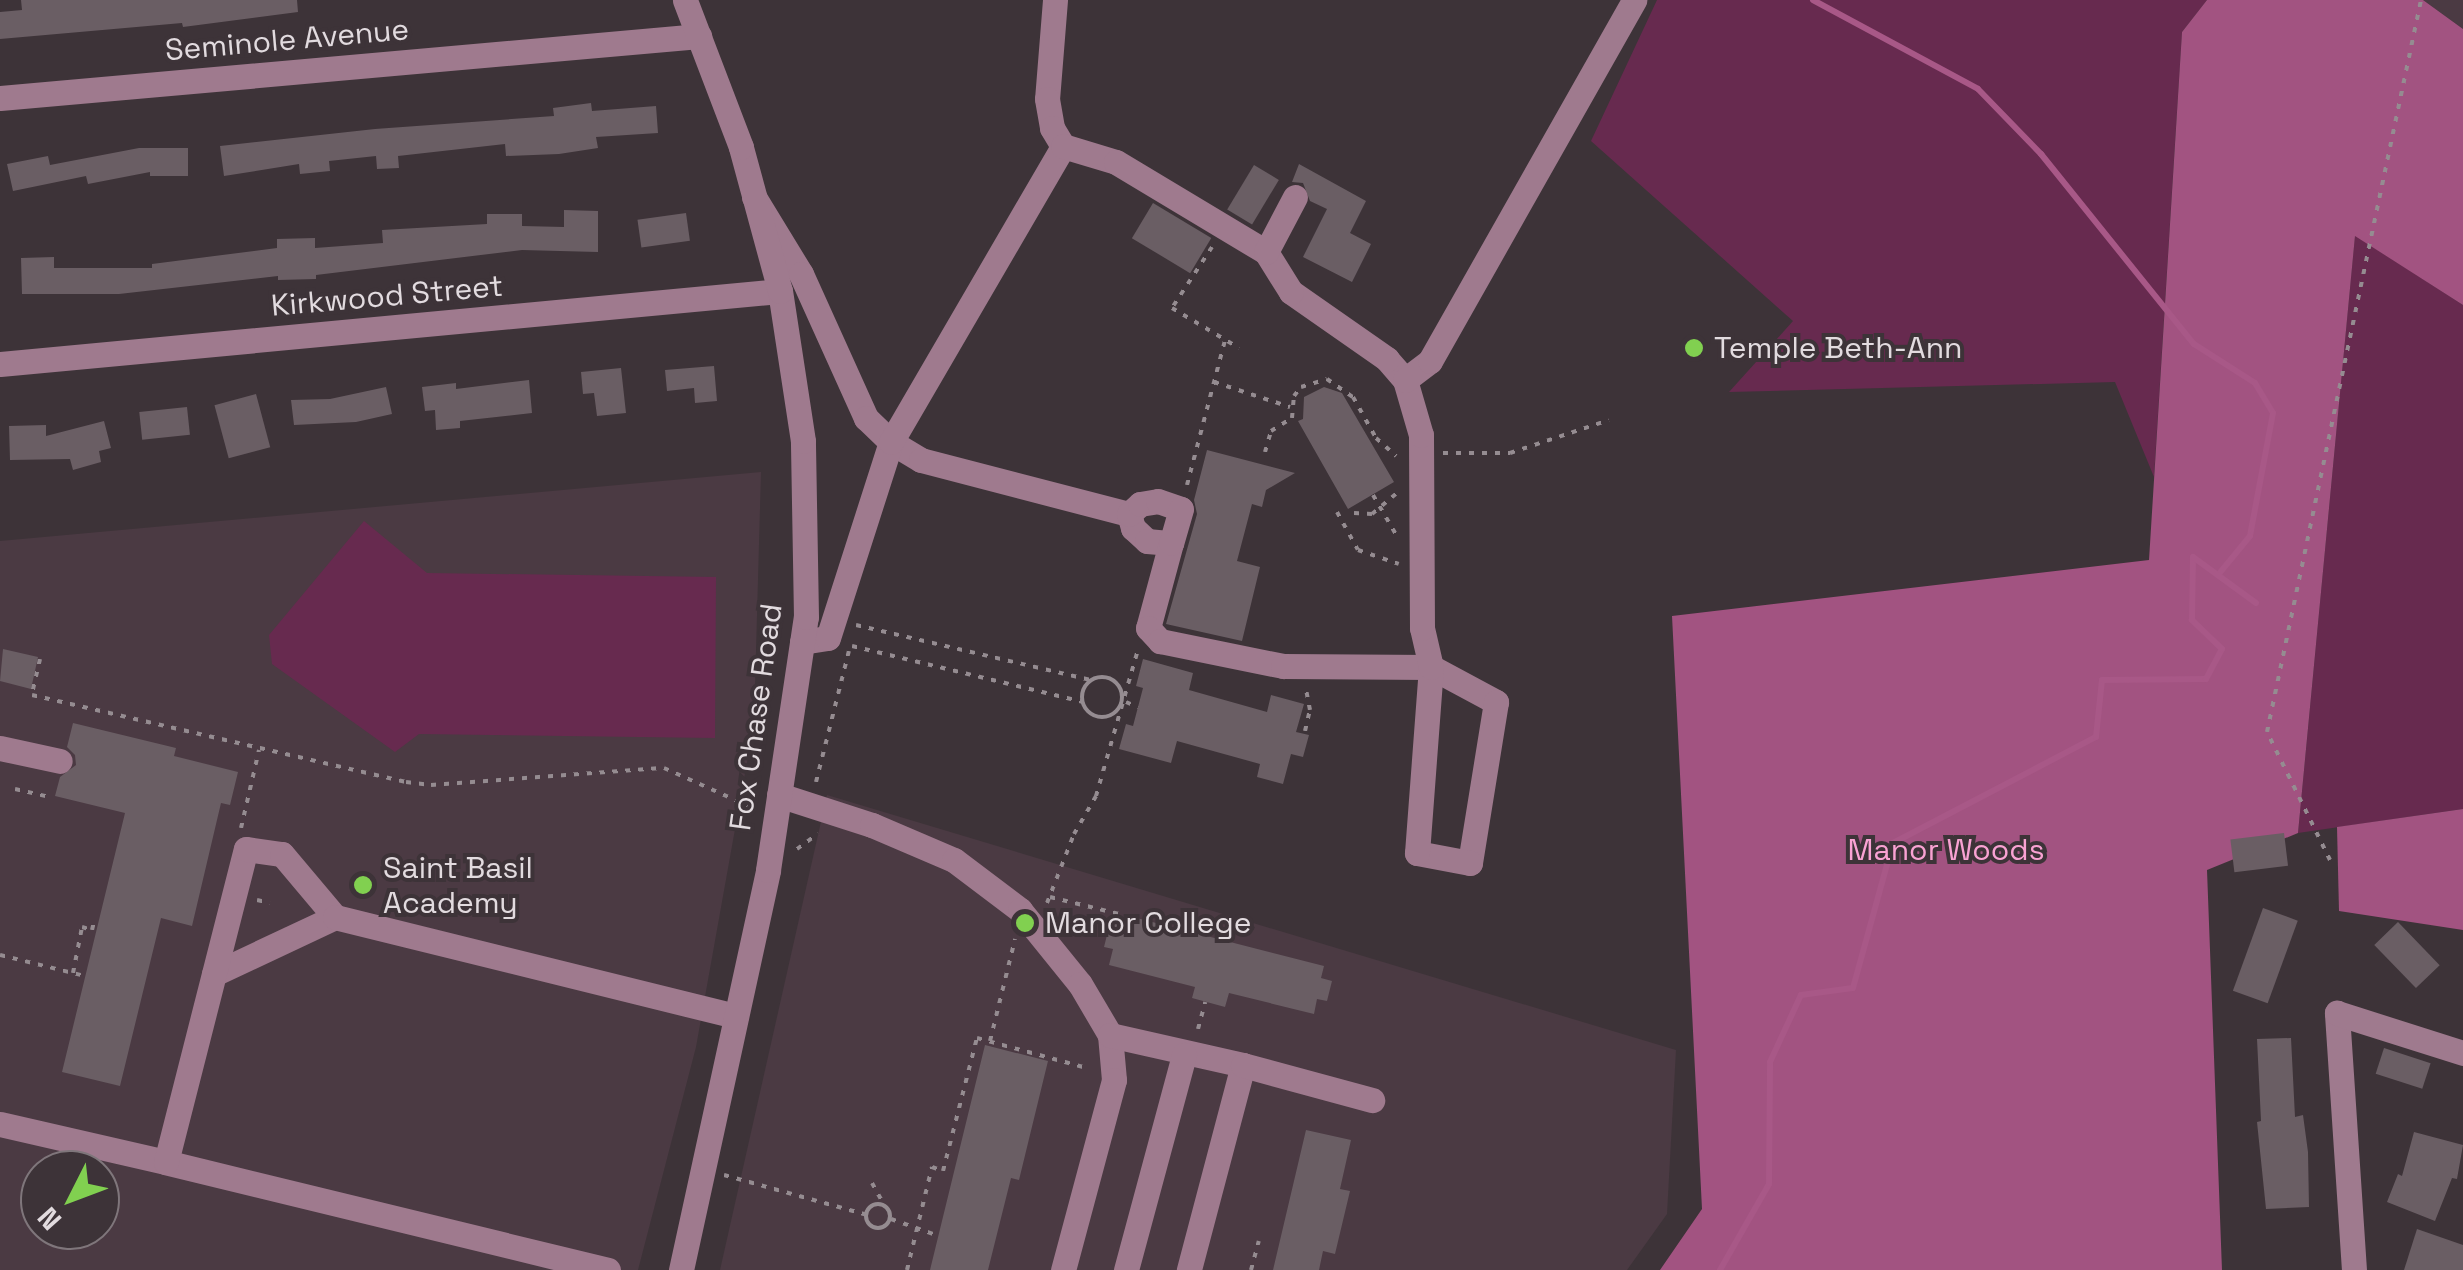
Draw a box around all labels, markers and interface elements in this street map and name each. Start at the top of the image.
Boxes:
street label: Seminole Avenue [163,11,411,69]
street label: Kirkwood Street [270,268,504,324]
place label: Temple Beth-Ann [1714,330,1962,366]
marker: Temple Beth-Ann [1683,337,1705,359]
street label: Fox Chase Road [722,601,790,833]
park label: Manor Woods [1847,832,2045,868]
place label: Saint Basil Academy [383,850,533,920]
marker: Saint Basil Academy [352,874,374,896]
place label: Manor College [1045,905,1251,941]
marker: Manor College [1014,912,1036,934]
north arrow [20,1150,120,1250]
text: N [30,1200,69,1238]

